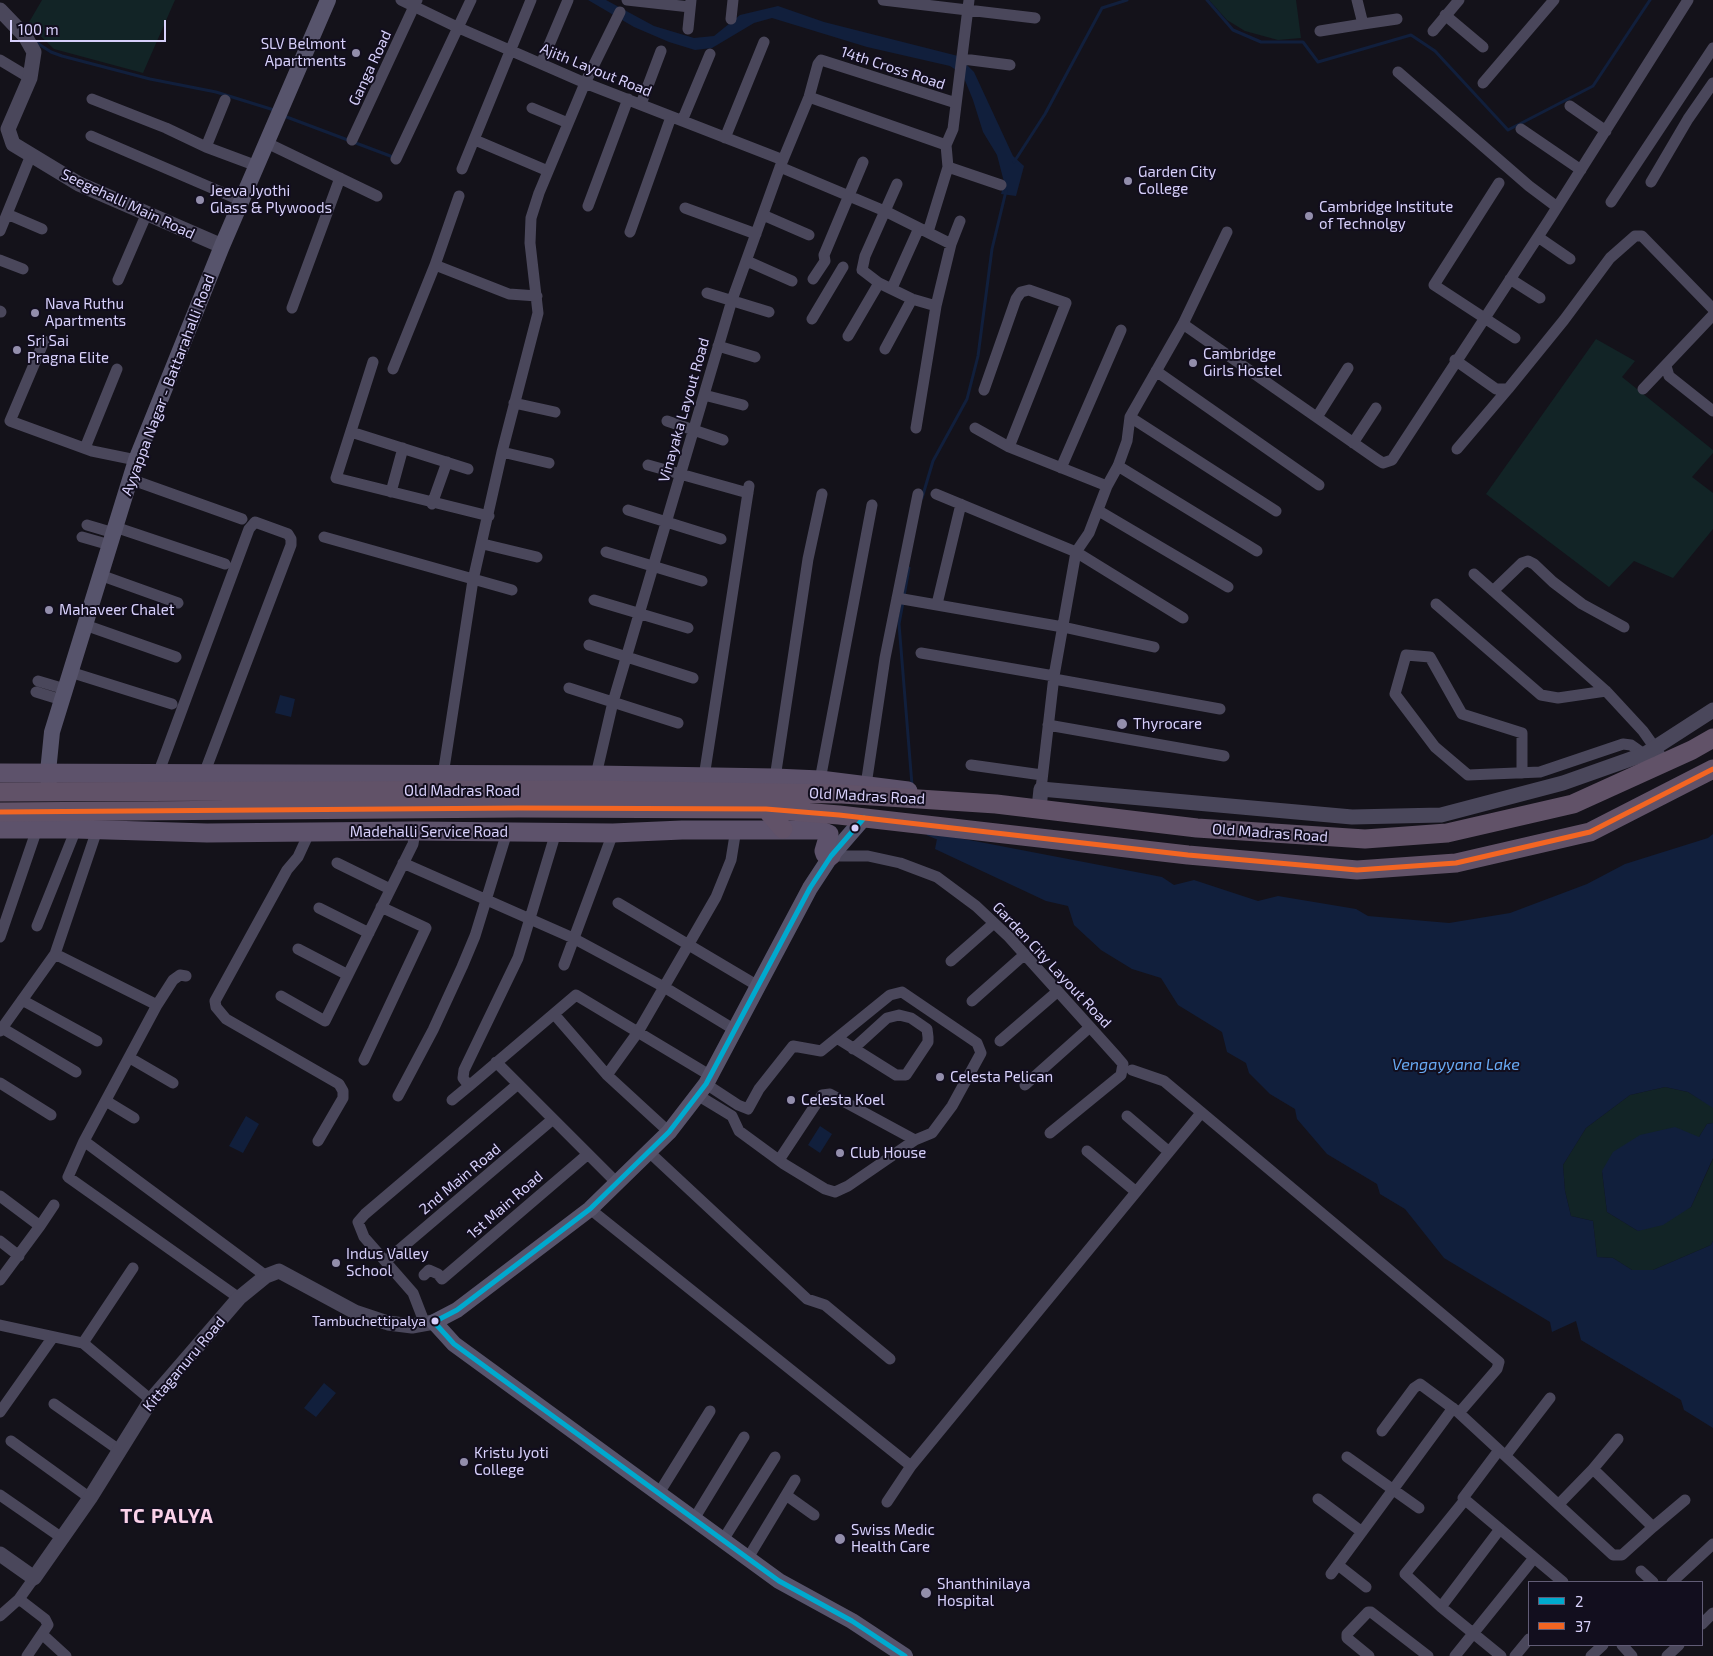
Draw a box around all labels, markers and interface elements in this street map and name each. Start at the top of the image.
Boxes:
scale bar [12,10,169,42]
text: 100 m [18,20,59,38]
street label: Ganga Road [345,28,395,108]
place label: SLV Belmont Apartments [261,35,346,70]
street label: Ajith Layout Road [537,39,655,101]
street label: 14th Cross Road [838,43,948,93]
marker: SLV Belmont Apartments [350,47,362,59]
place label: Garden City College [1138,163,1216,198]
street label: Seegehalli Main Road [58,165,198,243]
marker: Garden City College [1122,175,1134,187]
place label: Jeeva Jyothi Glass & Plywoods [210,182,332,217]
marker: Jeeva Jyothi Glass & Plywoods [194,194,206,206]
place label: Cambridge Institute of Technolgy [1319,198,1453,233]
marker: Cambridge Institute of Technolgy [1303,210,1315,222]
street label: Ayyappa Nagar - Battarahalli Road [117,272,219,498]
place label: Nava Ruthu Apartments [45,295,126,330]
marker: Nava Ruthu Apartments [29,307,41,319]
place label: Sri Sai Pragna Elite [27,332,109,367]
street label: Vinayaka Layout Road [655,336,713,484]
marker: Sri Sai Pragna Elite [11,344,23,356]
place label: Cambridge Girls Hostel [1203,345,1282,380]
marker: Cambridge Girls Hostel [1187,357,1199,369]
place label: Mahaveer Chalet [59,601,174,619]
marker: Mahaveer Chalet [43,604,55,616]
place label: Thyrocare [1133,715,1202,733]
marker: Thyrocare [1115,717,1129,731]
street label: Old Madras Road [404,782,520,800]
street label: Old Madras Road [809,784,925,808]
street label: Old Madras Road [1211,820,1329,846]
street label: Madehalli Service Road [350,823,508,841]
unlabelled marker [850,823,860,833]
street label: Garden City Layout Road [989,898,1115,1032]
water label: Vengayyana Lake [1392,1055,1520,1075]
place label: Celesta Pelican [950,1068,1053,1086]
marker: Celesta Pelican [934,1071,946,1083]
place label: Celesta Koel [801,1091,885,1109]
marker: Celesta Koel [785,1094,797,1106]
street label: 2nd Main Road [416,1140,504,1218]
place label: Club House [850,1144,926,1162]
marker: Club House [834,1147,846,1159]
street label: 1st Main Road [463,1167,547,1243]
place label: Indus Valley School [346,1245,429,1280]
marker: Indus Valley School [330,1257,342,1269]
street label: Kittaganuru Road [139,1313,229,1415]
place label: Tambuchettipalya [312,1313,426,1329]
marker: Tambuchettipalya [430,1316,440,1326]
place label: Kristu Jyoti College [474,1444,549,1479]
marker: Kristu Jyoti College [458,1456,470,1468]
district label: TC PALYA [119,1504,215,1528]
place label: Swiss Medic Health Care [851,1521,935,1556]
marker: Swiss Medic Health Care [833,1532,847,1546]
place label: Shanthinilaya Hospital [937,1575,1030,1610]
legend [1528,1581,1703,1646]
marker: Shanthinilaya Hospital [919,1586,933,1600]
text: 2 [1575,1592,1583,1610]
text: 37 [1575,1617,1591,1635]

